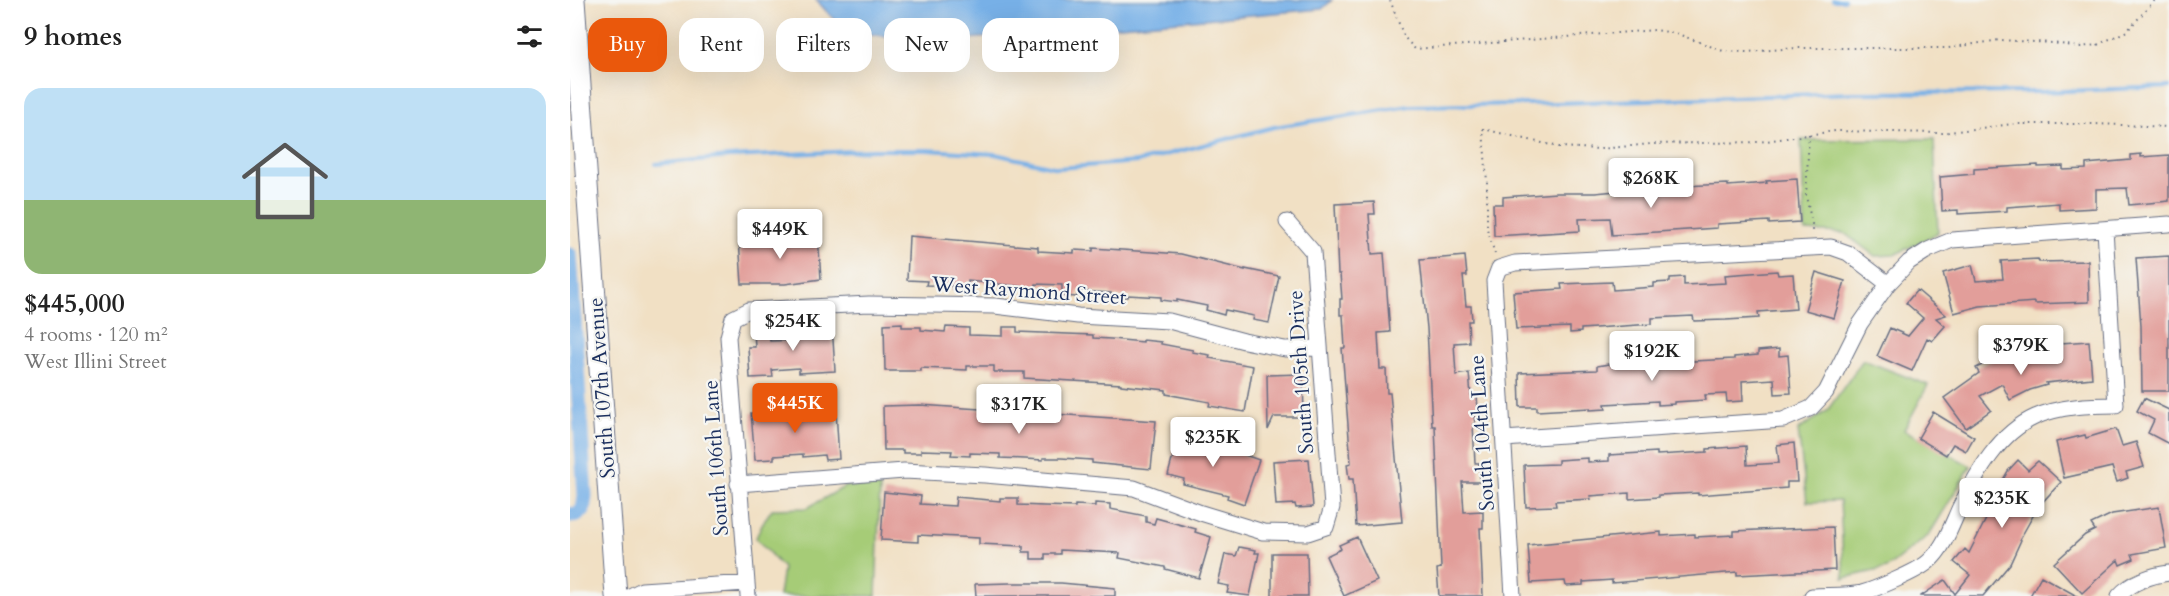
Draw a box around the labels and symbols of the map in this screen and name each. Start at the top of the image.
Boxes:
pin: $268K [1609,158,1693,209]
pin: $449K [738,209,822,260]
street label: West Raymond Street [930,270,1128,312]
street label: South 105th Drive [1281,289,1321,455]
street label: South 107th Avenue [581,297,623,479]
pin: $254K [751,301,835,352]
pin: $379K [1979,325,2063,376]
pin: $192K [1610,331,1694,382]
street label: South 104th Lane [1462,354,1502,512]
street label: South 106th Lane [696,379,736,537]
pin: $445K [753,383,837,434]
pin: $317K [977,384,1061,435]
pin: $235K [1171,417,1255,468]
pin: $235K [1960,478,2044,529]

